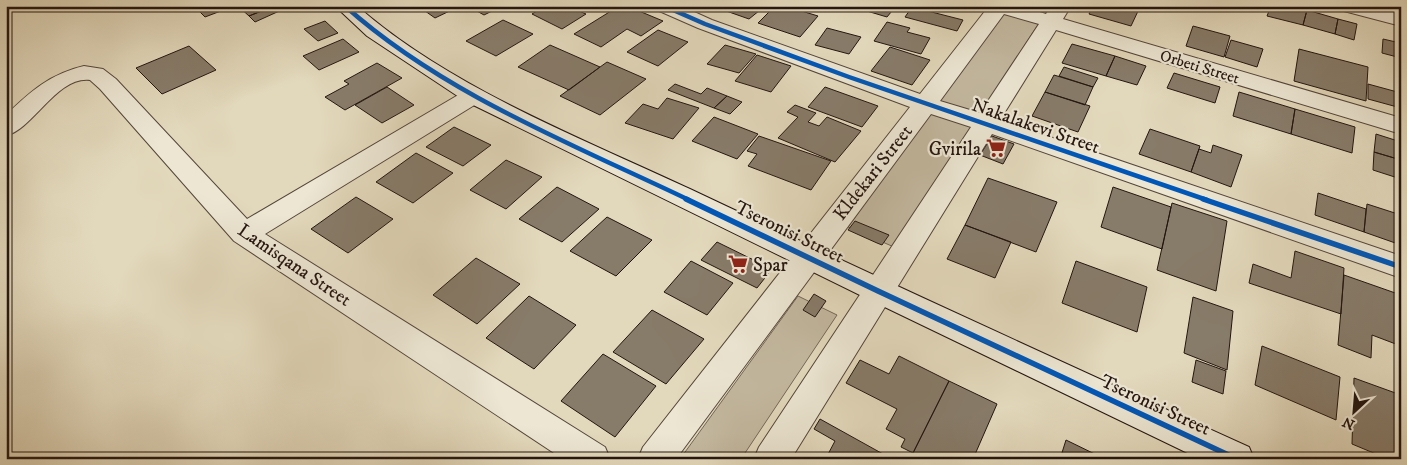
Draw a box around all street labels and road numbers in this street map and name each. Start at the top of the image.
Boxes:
street label: Orbeti Street [1158,45,1242,88]
street label: Nakalakevi Street [968,94,1103,159]
street label: Kldekari Street [829,121,918,225]
street label: Tseronisi Street [731,196,848,269]
street label: Lamisqana Street [233,219,355,312]
street label: Tseronisi Street [1097,370,1214,441]

